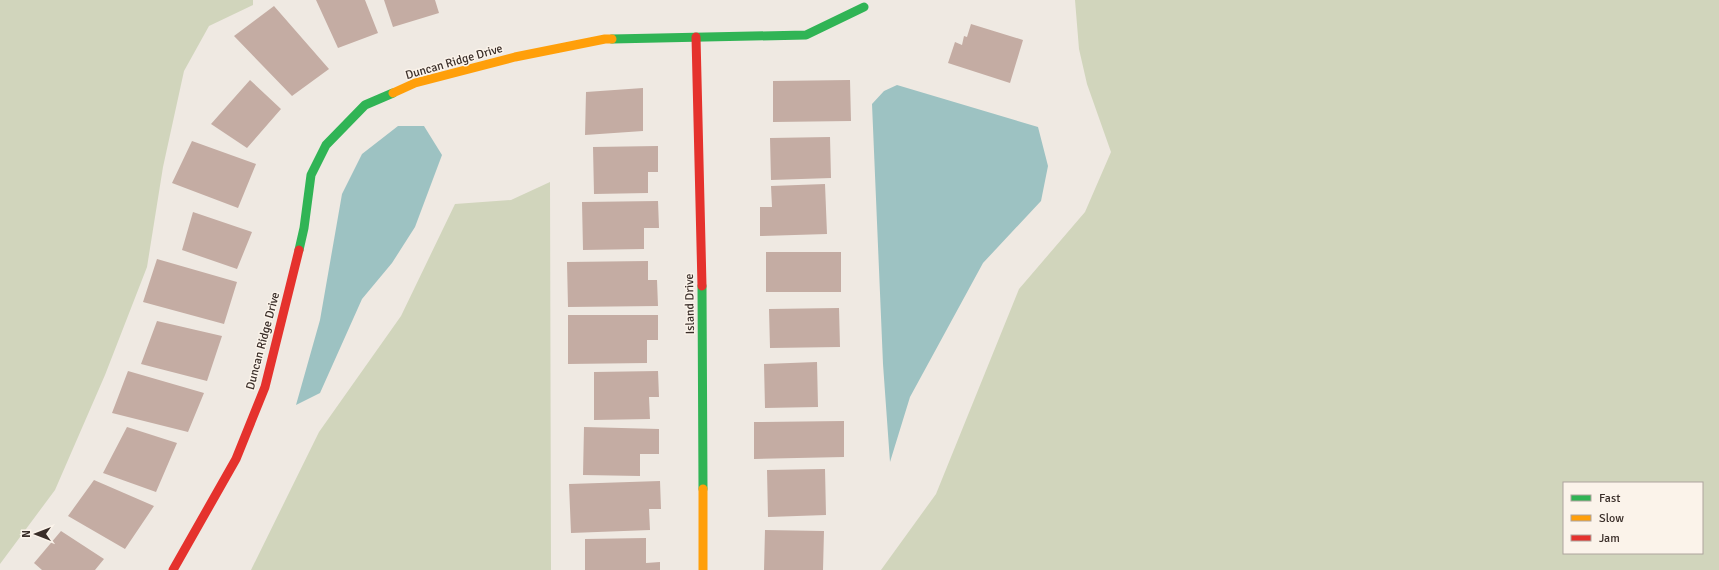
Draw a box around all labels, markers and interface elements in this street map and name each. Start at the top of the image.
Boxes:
street label: Duncan Ridge Drive [404,41,504,83]
street label: Island Drive [682,273,698,335]
street label: Duncan Ridge Drive [243,291,283,391]
legend [1563,482,1703,554]
text: Fast [1599,491,1620,506]
text: Slow [1599,511,1624,526]
north arrow [16,514,56,554]
text: N [20,530,33,538]
text: Jam [1599,531,1620,546]

